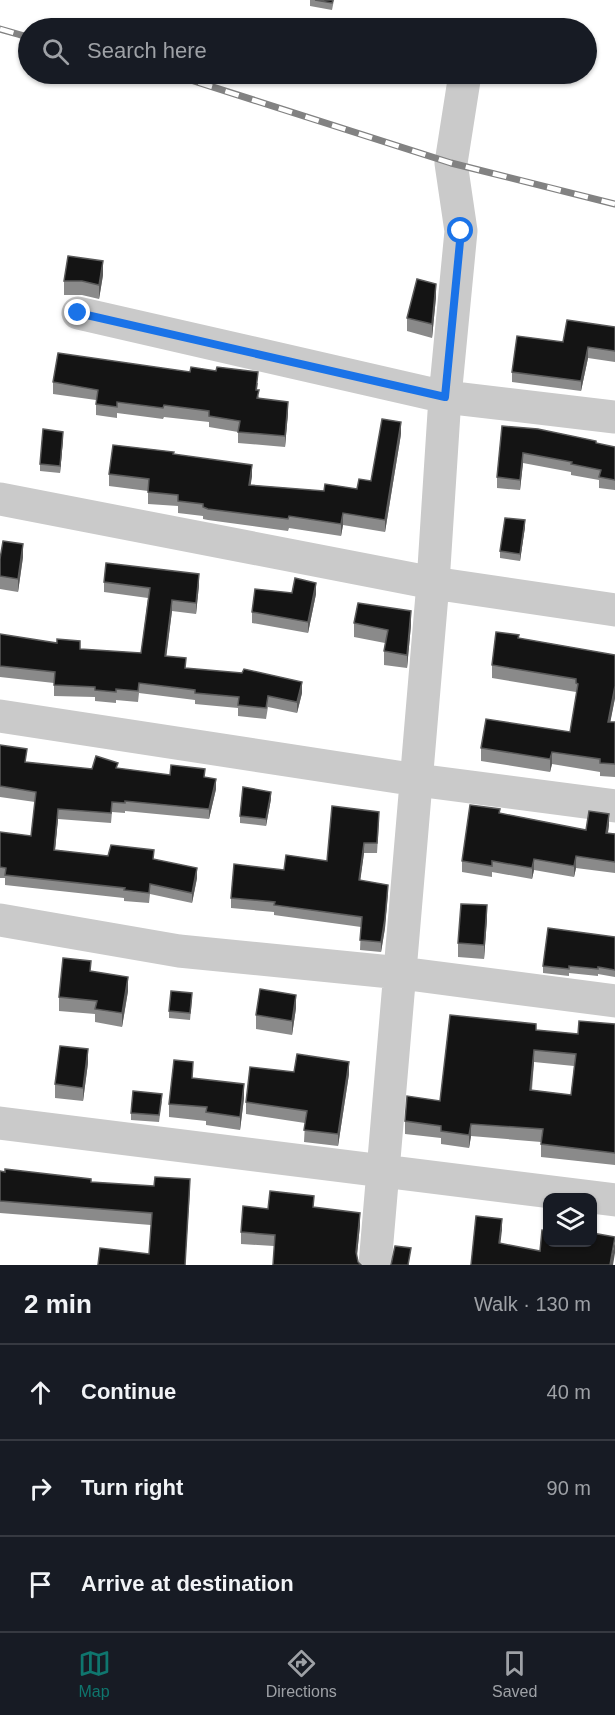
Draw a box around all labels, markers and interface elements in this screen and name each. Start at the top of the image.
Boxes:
search box [18,18,597,84]
icon: search [39,35,72,68]
text: Search here [87,38,207,63]
route start [447,217,473,243]
route end [64,299,90,325]
map controls [543,1193,597,1247]
button: layers [543,1193,597,1247]
text: 2 min [24,1289,92,1319]
text: Walk · 130 m [474,1293,591,1315]
icon: ahead [24,1376,57,1409]
text: Continue [81,1379,176,1404]
text: 40 m [547,1381,591,1403]
icon: right [24,1472,57,1505]
text: Turn right [81,1475,183,1500]
text: 90 m [547,1477,591,1499]
icon: arrive [24,1568,57,1601]
text: Arrive at destination [81,1571,294,1596]
tab: Map [78,1647,111,1701]
tab: Directions [266,1647,337,1701]
tab: Saved [492,1647,537,1701]

